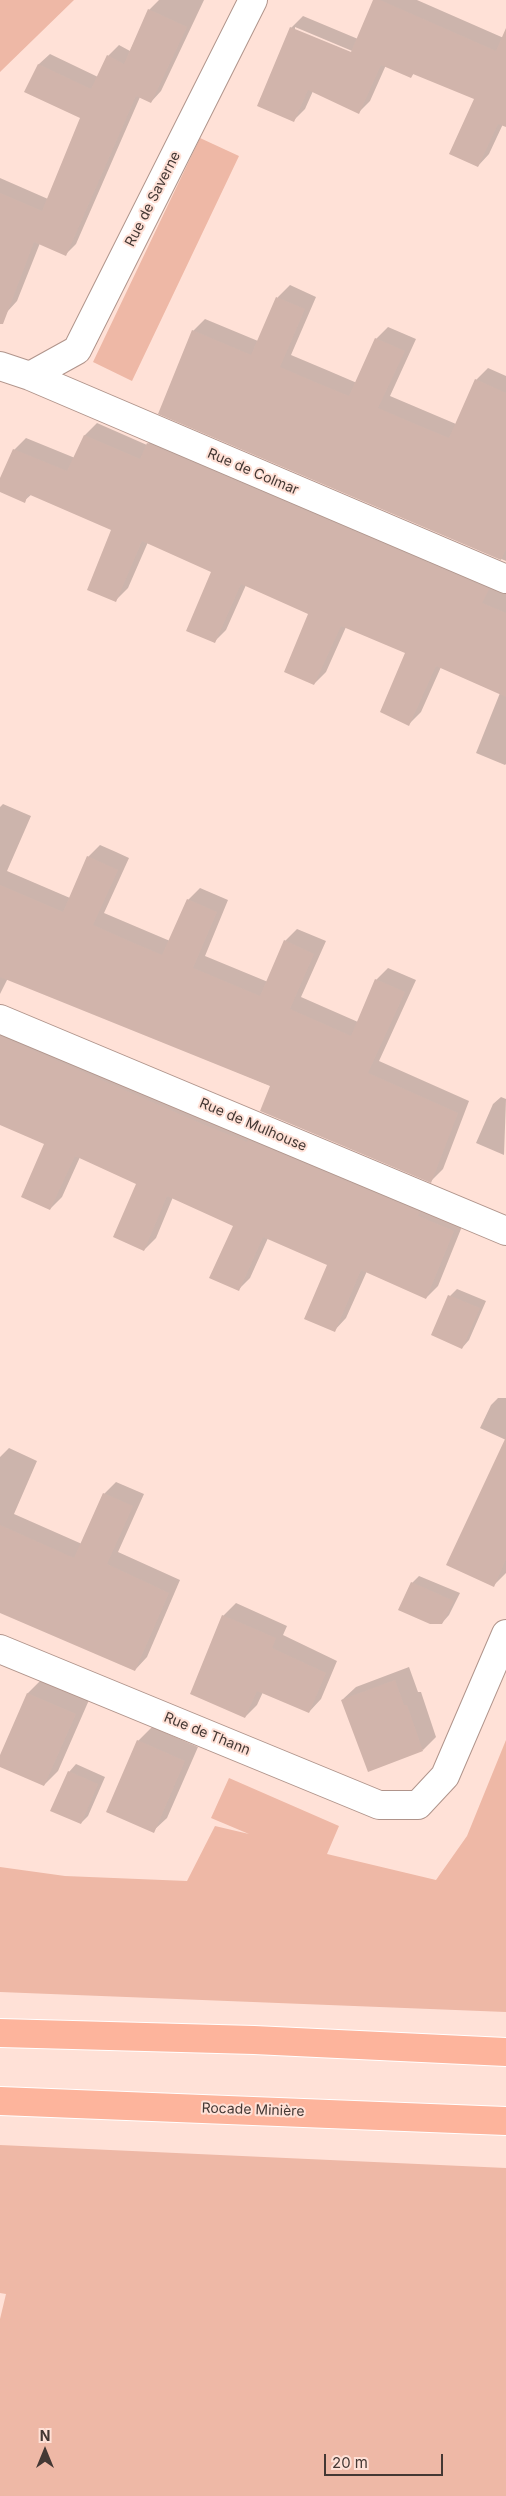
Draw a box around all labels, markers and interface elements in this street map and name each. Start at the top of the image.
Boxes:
street label: Rue de Saverne [122,149,184,249]
street label: Rue de Colmar [205,445,301,499]
street label: Rue de Mulhouse [197,1095,309,1155]
street label: Rue de Thann [161,1709,253,1759]
street label: Rocade Minière [201,2100,305,2120]
north arrow [20,2426,70,2476]
text: N [40,2427,50,2444]
scale bar [326,2444,445,2476]
text: 20 m [332,2453,368,2472]

